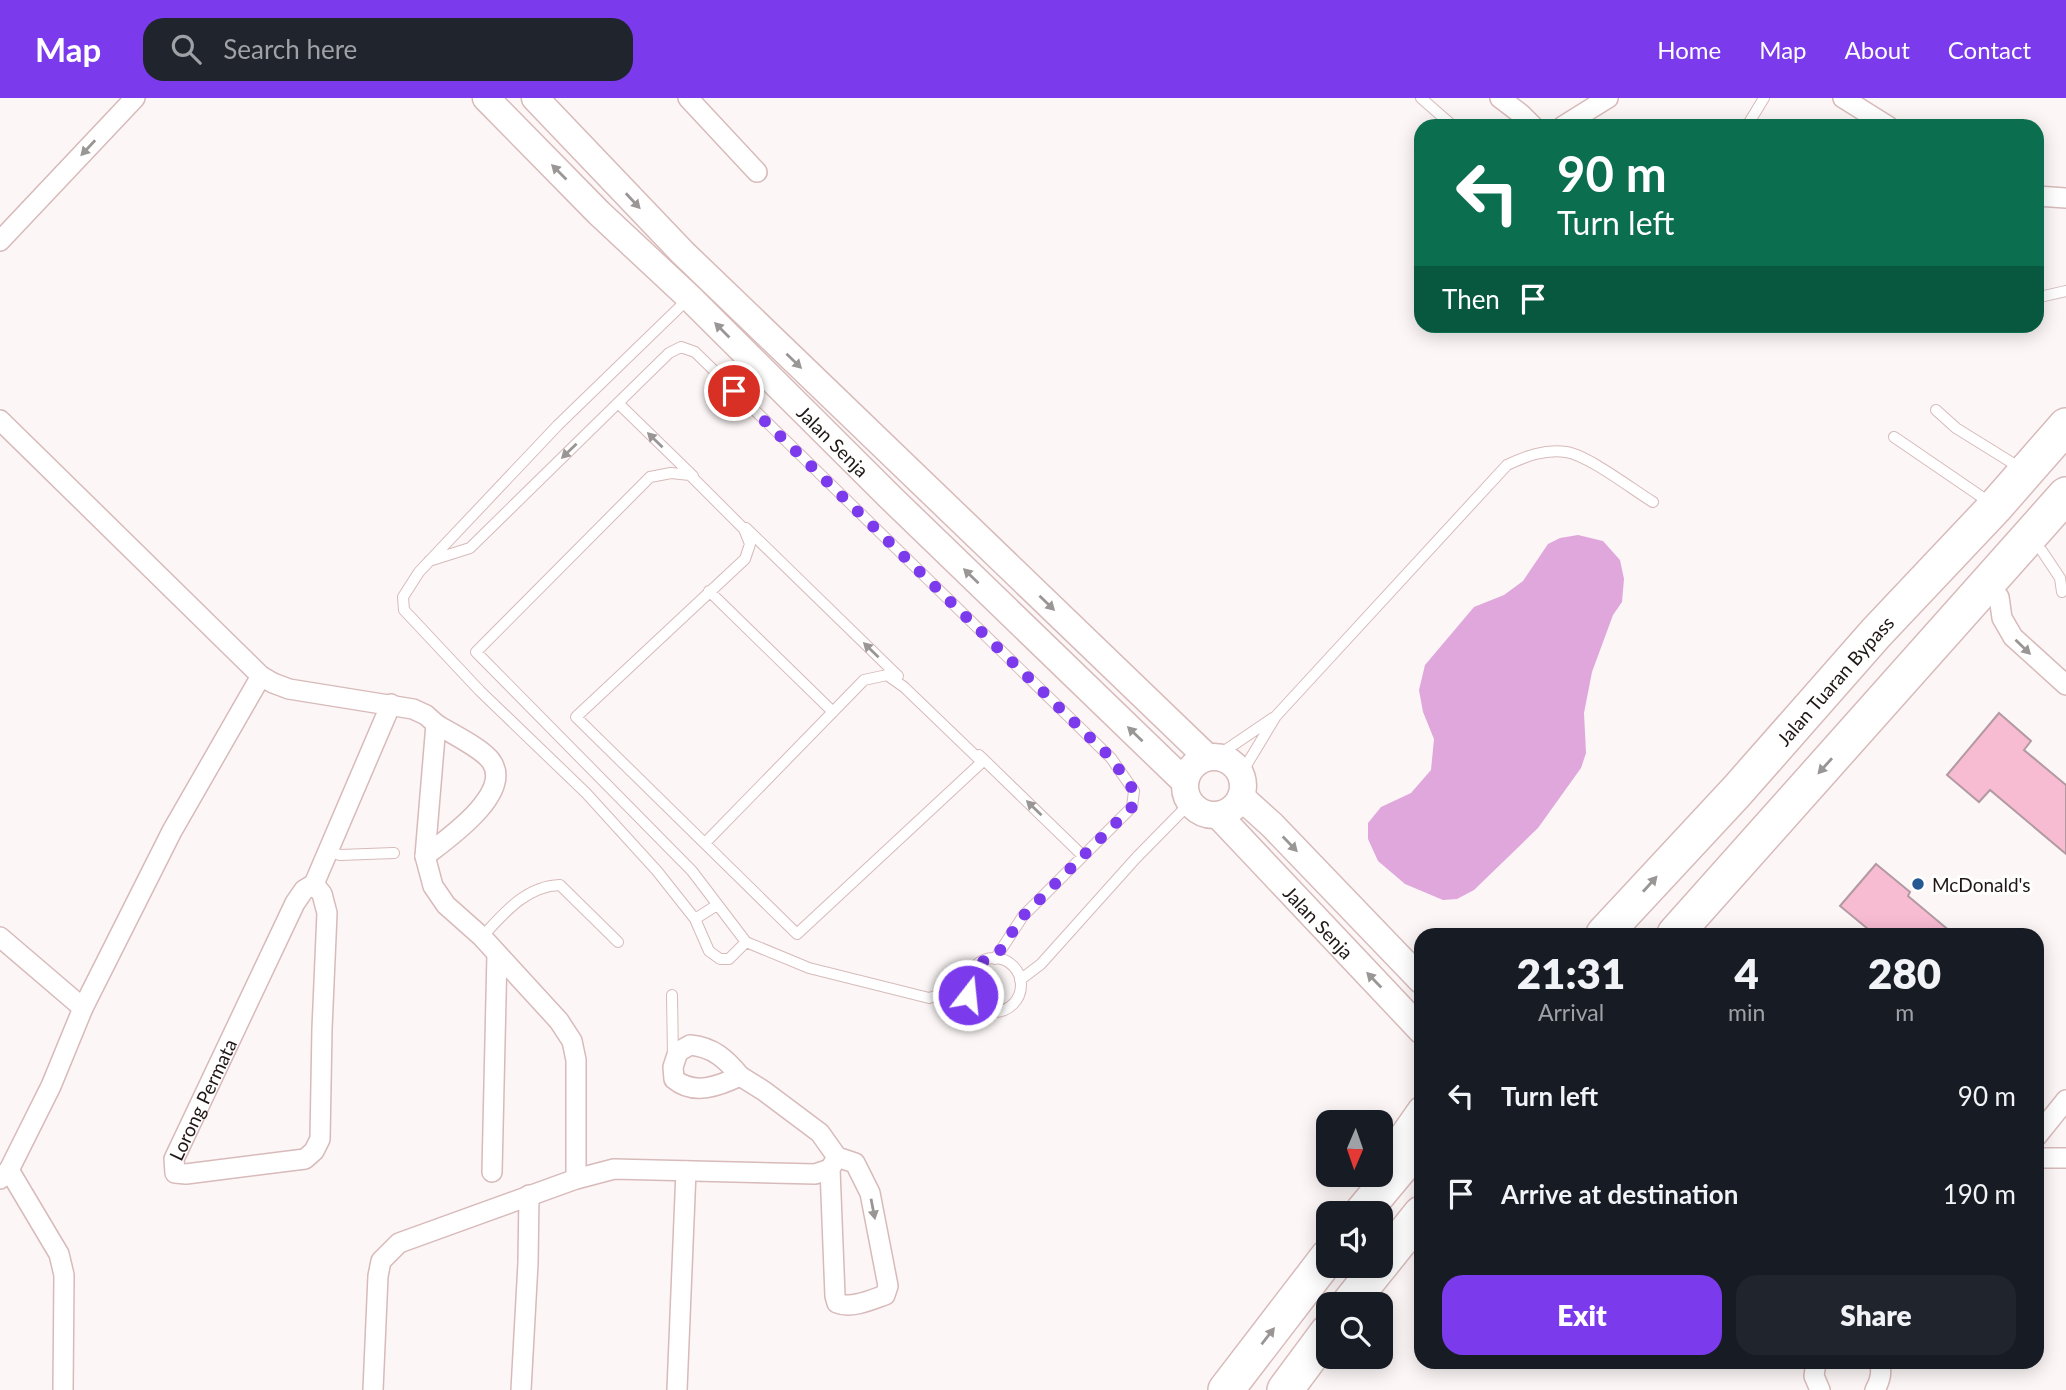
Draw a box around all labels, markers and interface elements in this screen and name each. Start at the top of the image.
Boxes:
search box [143,18,633,81]
text: Map [35,29,101,69]
icon: search [167,30,205,68]
text: Search here [223,33,357,65]
text: Home [1657,35,1721,64]
text: Map [1759,35,1807,64]
text: About [1845,35,1910,64]
text: Contact [1948,35,2031,64]
one-way arrow [81,139,97,156]
text: 90 m [1557,144,1667,202]
icon: left [1442,147,1533,238]
one-way arrow [551,164,567,181]
one-way arrow [625,192,641,210]
text: Turn left [1557,203,1674,242]
icon: arrive [1514,280,1552,318]
text: Then [1442,283,1500,315]
one-way arrow [714,323,731,339]
one-way arrow [786,353,803,370]
pin [704,361,764,421]
icon: arrive [715,372,753,410]
street label: Jalan Senja [793,400,874,481]
one-way arrow [647,431,664,448]
one-way arrow [561,442,578,458]
one-way arrow [963,567,980,584]
one-way arrow [1038,595,1055,611]
street label: Jalan Tuaran Bypass [1771,611,1898,750]
one-way arrow [2014,639,2031,655]
one-way arrow [863,642,880,658]
one-way arrow [1127,726,1144,742]
one-way arrow [1817,757,1833,775]
one-way arrow [1026,801,1043,817]
one-way arrow [1282,835,1298,852]
place label: McDonald's [1932,873,2031,896]
one-way arrow [1641,876,1657,893]
marker: McDonald's [1910,876,1926,892]
street label: Jalan Senja [1279,881,1359,963]
text: 21:31 [1517,948,1625,998]
text: 4 [1735,948,1759,998]
text: 280 [1868,948,1941,998]
position arrow [931,958,1005,1032]
one-way arrow [1365,972,1382,989]
text: Arrival [1538,998,1604,1026]
text: min [1728,998,1765,1026]
text: m [1895,998,1914,1026]
street label: Lorong Permata [164,1035,241,1164]
icon: left [1442,1077,1480,1115]
text: Turn left [1501,1080,1598,1112]
text: 90 m [1958,1080,2016,1112]
north arrow [1316,1110,1393,1186]
map controls [1316,1110,1393,1369]
icon: arrive [1442,1175,1480,1213]
text: Arrive at destination [1501,1178,1738,1210]
text: 190 m [1943,1178,2016,1210]
one-way arrow [868,1198,879,1220]
button: sound [1316,1201,1393,1278]
button: Exit [1442,1275,1722,1355]
button: Share [1736,1275,2016,1355]
button: search [1316,1292,1393,1369]
one-way arrow [1260,1327,1274,1345]

